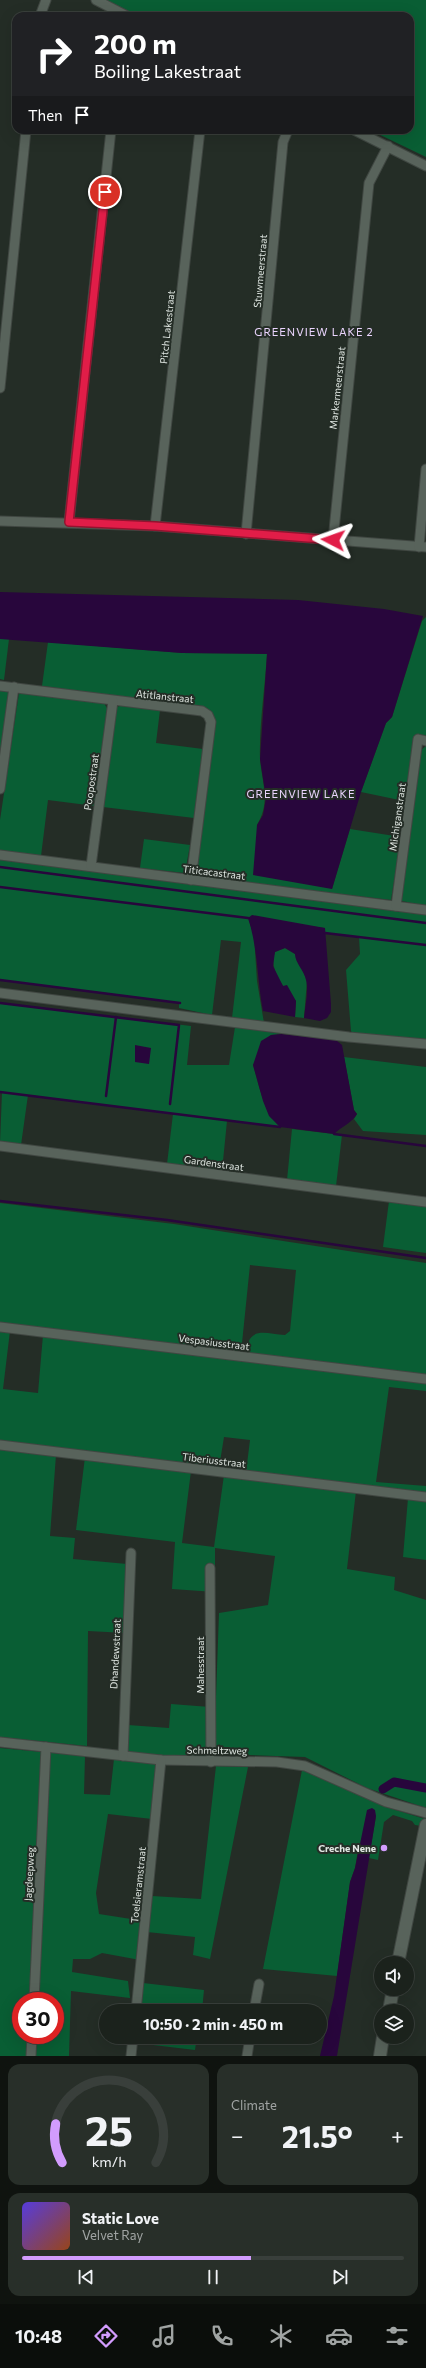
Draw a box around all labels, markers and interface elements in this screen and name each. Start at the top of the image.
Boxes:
text: 200 m [94,26,177,60]
icon: right [28,28,80,80]
text: Boiling Lakestraat [94,60,241,82]
icon: arrive [71,104,93,126]
text: Then [28,106,63,124]
pin [88,175,122,209]
icon: arrive [94,181,116,203]
street label: Stuwmeerstraat [251,234,269,308]
street label: Pitch Lakestraat [157,290,177,364]
district label: GREENVIEW LAKE 2 [254,325,374,338]
street label: Markermeerstraat [327,346,347,430]
position arrow [312,519,354,561]
street label: Atitlanstraat [136,687,194,705]
street label: Poopostraat [81,753,101,811]
street label: Michiganstraat [386,782,408,852]
district label: GREENVIEW LAKE [246,787,356,800]
street label: Titicacastraat [182,862,246,882]
street label: Gardenstraat [183,1153,245,1173]
street label: Vespasiusstraat [178,1332,250,1352]
street label: Tiberiusstraat [182,1450,246,1470]
street label: Dhandewstraat [107,1619,123,1689]
street label: Mahesstraat [194,1636,206,1694]
street label: Schmeltzweg [187,1743,248,1757]
place label: Creche Nene [318,1842,376,1854]
marker: Creche Nene [379,1843,389,1853]
street label: Jagdeepweg [22,1846,36,1901]
street label: Toelsieramstraat [128,1846,148,1924]
map controls [374,1956,414,2044]
button: sound [374,1956,414,1996]
speed limit sign: 30 [12,1992,64,2044]
button: layers [374,2004,414,2044]
text: 10:50 · 2 min · 450 m [143,2015,283,2033]
text: Climate [231,2097,277,2113]
text: 25 [85,2103,132,2154]
text: 21.5° [282,2117,353,2154]
text: − [231,2122,244,2149]
text: + [391,2122,404,2149]
text: km/h [91,2151,126,2169]
text: Static Love [82,2209,159,2227]
text: Velvet Ray [82,2227,143,2243]
icon: previous [75,2266,97,2288]
icon: pause [202,2266,224,2288]
icon: next [329,2266,351,2288]
icon: directions [92,2322,120,2350]
icon: music [150,2322,178,2350]
icon: phone [208,2322,236,2350]
icon: climate [267,2322,295,2350]
icon: car [325,2322,353,2350]
icon: filters [383,2322,411,2350]
text: 10:48 [15,2325,62,2347]

